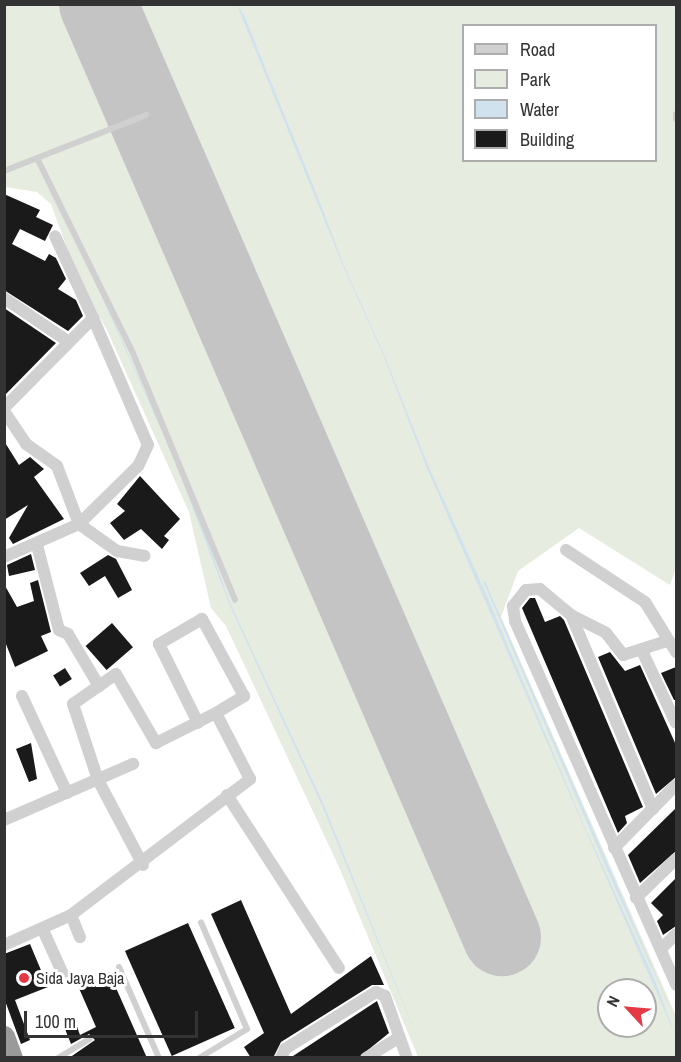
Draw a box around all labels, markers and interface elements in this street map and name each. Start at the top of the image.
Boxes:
legend [462,24,657,162]
text: Road [520,37,555,62]
text: Park [520,67,550,92]
text: Water [520,97,559,122]
text: Building [520,127,574,152]
place label: Sida Jaya Baja [36,968,124,988]
marker: Sida Jaya Baja [17,971,31,985]
north arrow [597,978,657,1038]
text: N [601,992,625,1010]
scale bar [27,999,201,1037]
text: 100 m [35,1009,76,1034]

